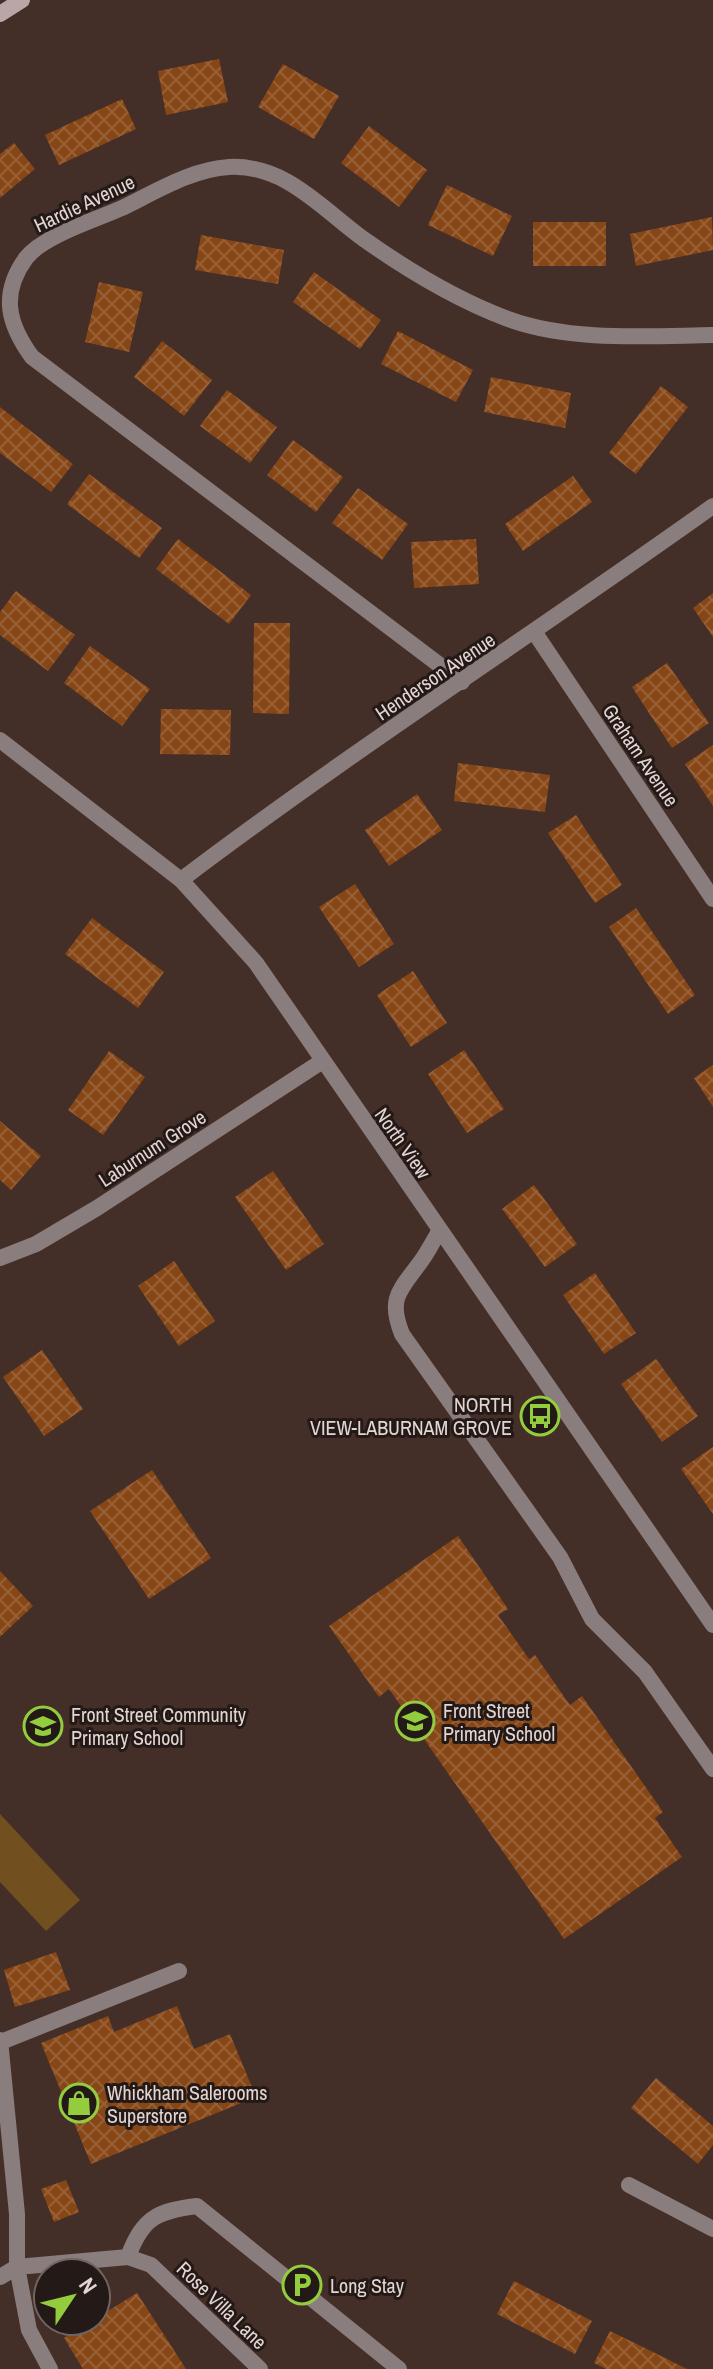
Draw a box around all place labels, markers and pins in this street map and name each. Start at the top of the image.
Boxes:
place label: NORTH VIEW-LABURNAM GROVE [310,1391,512,1441]
bus stop icon: NORTH VIEW-LABURNAM GROVE [519,1395,561,1437]
place label: Front Street Primary School [443,1697,555,1747]
school or university icon: Front Street Primary School [394,1700,436,1742]
place label: Front Street Community Primary School [71,1701,247,1751]
school or university icon: Front Street Community Primary School [22,1705,64,1747]
place label: Whickham Salerooms Superstore [107,2079,267,2129]
shop icon: Whickham Salerooms Superstore [58,2082,100,2124]
parking icon: Long Stay [281,2264,323,2306]
place label: Long Stay [330,2272,405,2299]

